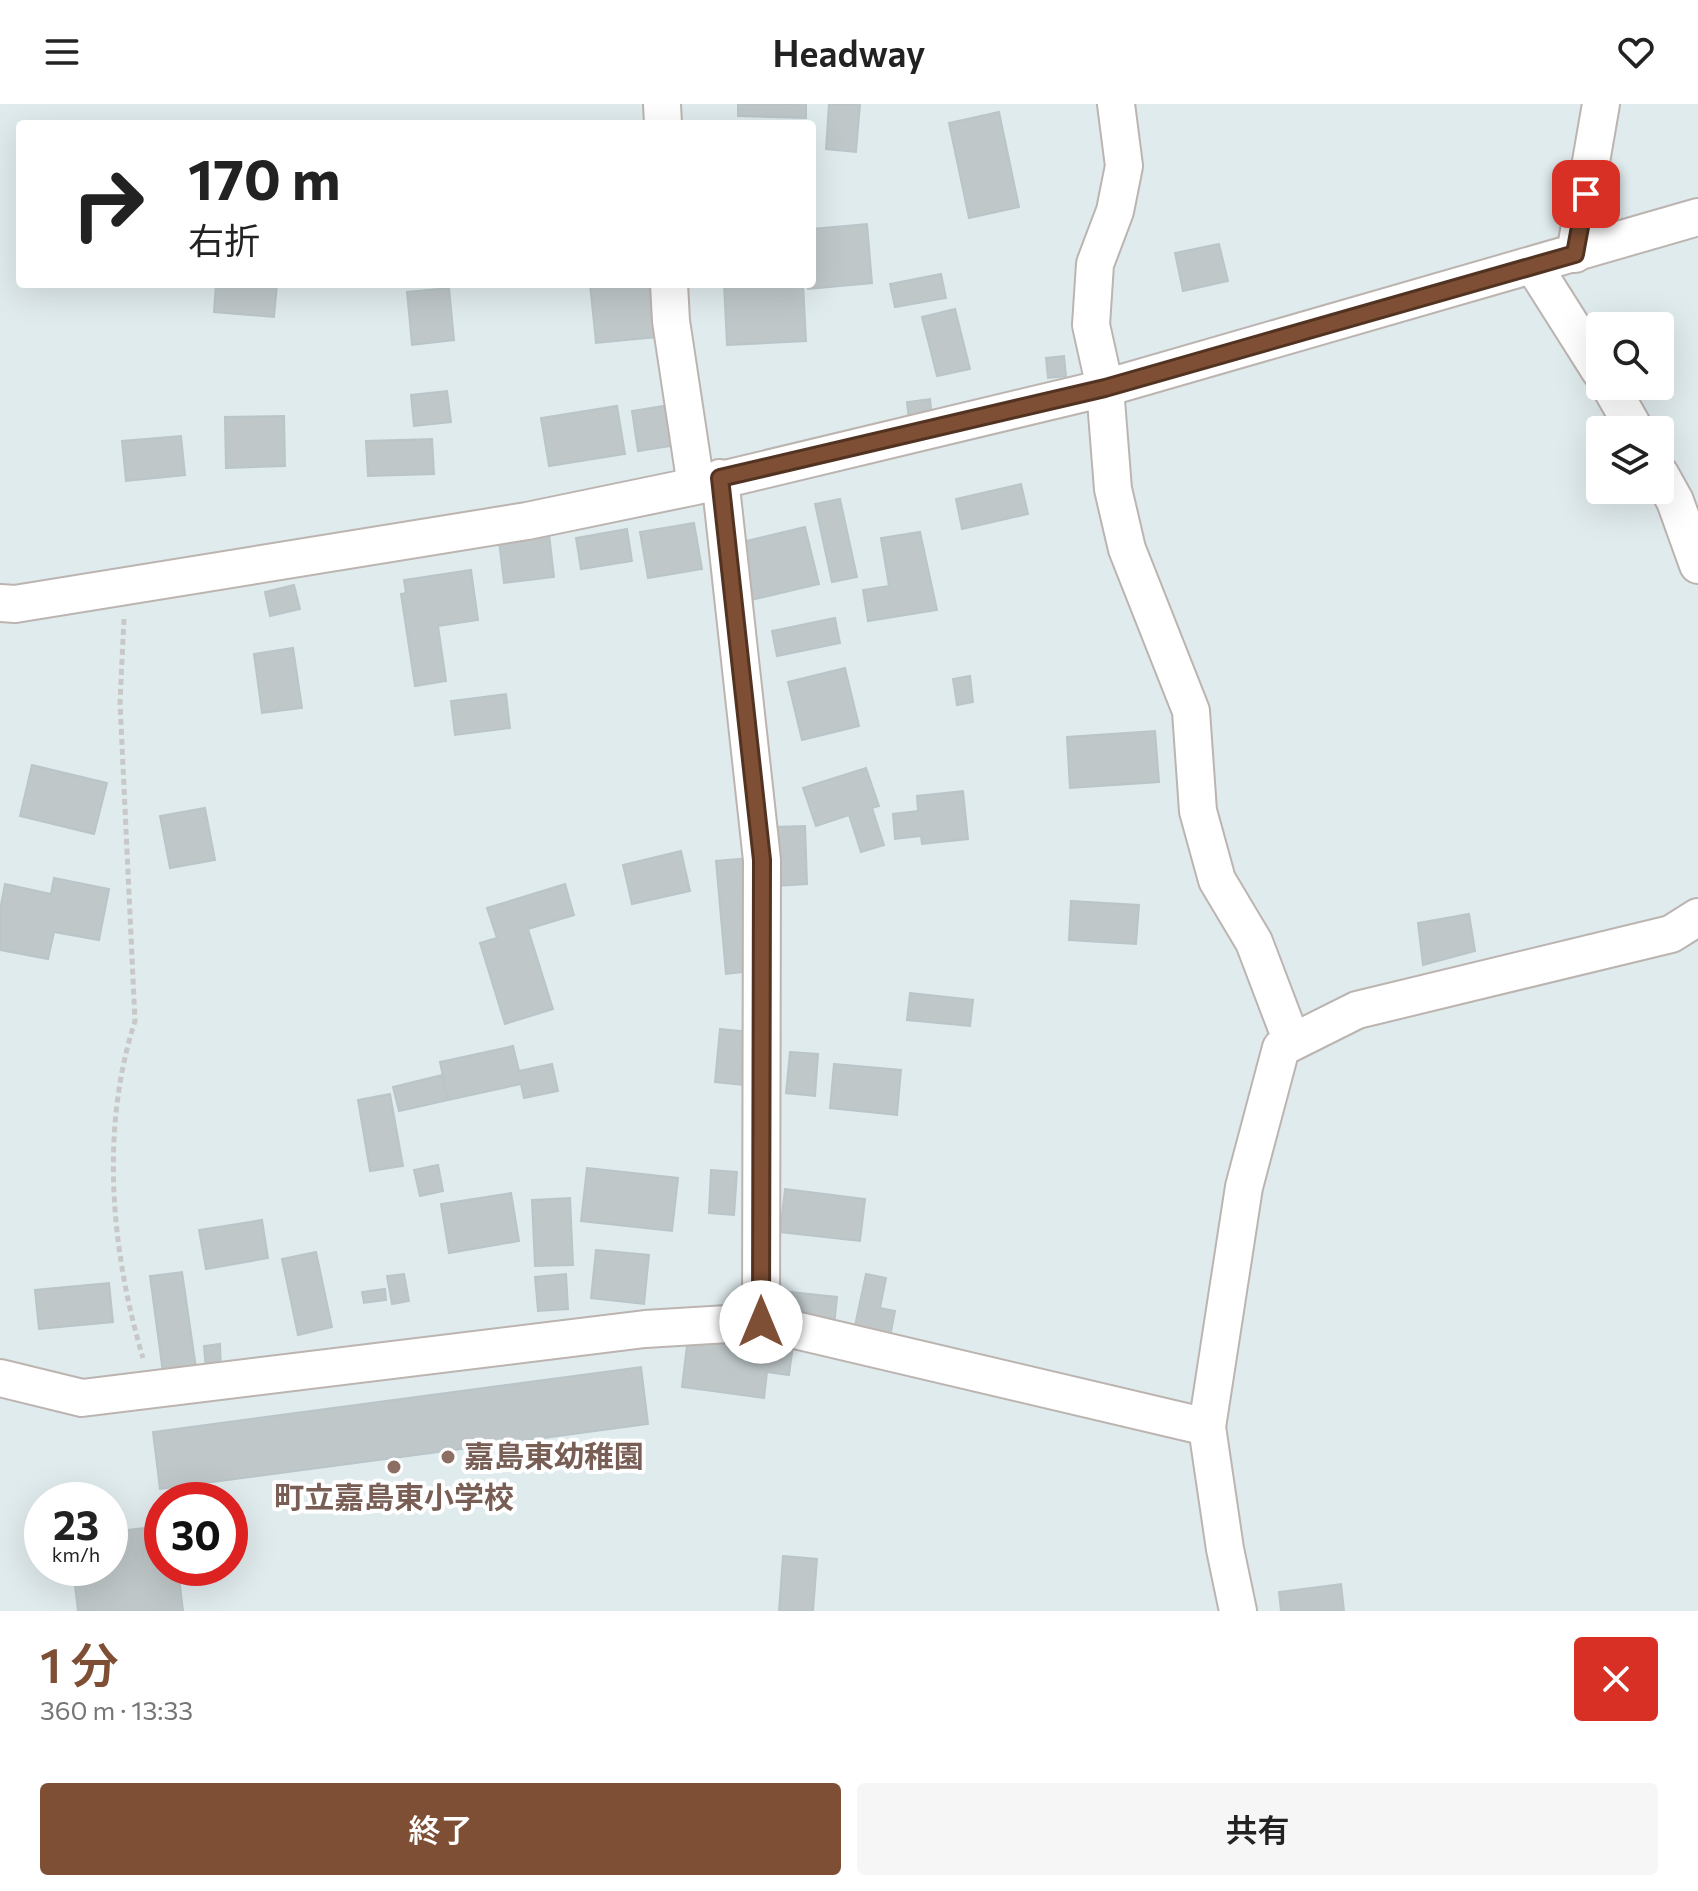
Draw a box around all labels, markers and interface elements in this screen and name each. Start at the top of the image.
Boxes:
icon: menu [40,30,84,74]
text: Headway [772,30,926,74]
icon: heart [1614,30,1658,74]
text: 170 m [188,143,341,212]
icon: right [56,152,160,256]
pin [1552,160,1620,228]
icon: arrive [1564,172,1608,216]
text: 右折 [188,217,260,261]
map controls [1586,312,1674,504]
button: search [1586,312,1674,400]
button: layers [1586,416,1674,504]
position arrow [719,1280,803,1364]
place label: 嘉島東幼稚園 [464,1436,644,1473]
marker: 嘉島東幼稚園 [439,1448,457,1466]
marker: 町立嘉島東小学校 [385,1458,403,1476]
place label: 町立嘉島東小学校 [274,1477,514,1514]
speed limit sign: 30 [144,1482,248,1586]
text: 23 [53,1499,99,1548]
text: km/h [52,1542,100,1566]
text: 1 分 [40,1634,119,1693]
button: close [1574,1637,1658,1721]
text: 360 m · 13:33 [40,1694,193,1725]
button: 終了 [40,1783,841,1875]
button: 共有 [857,1783,1658,1875]

